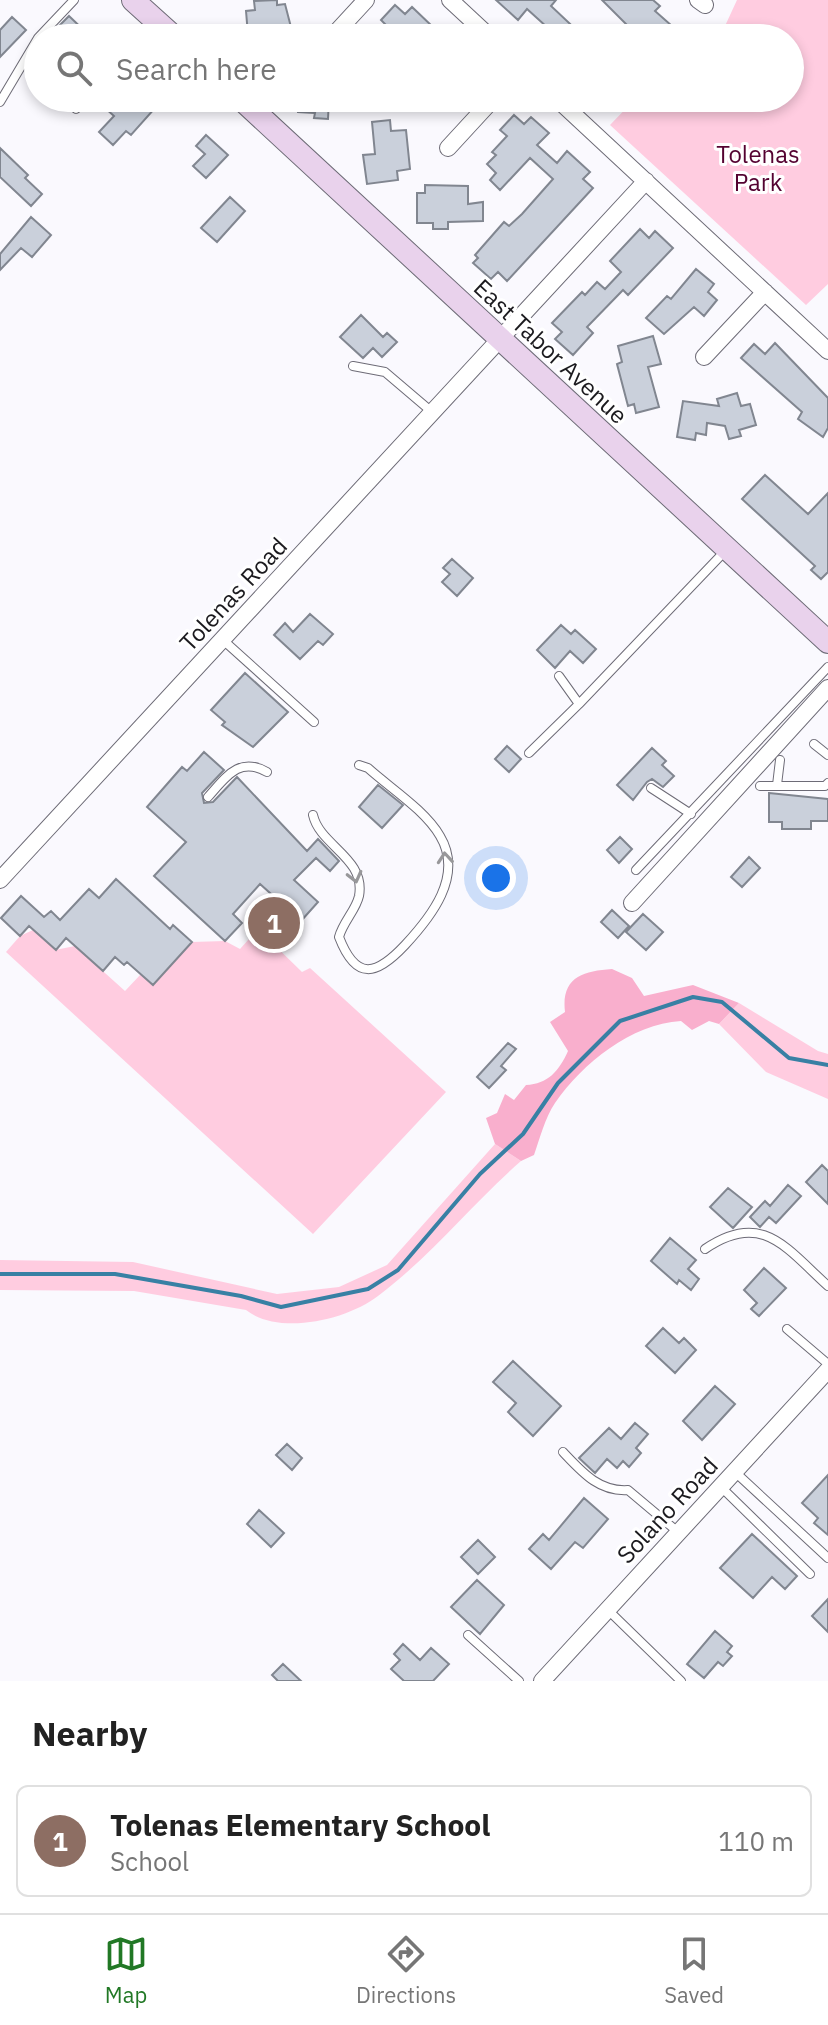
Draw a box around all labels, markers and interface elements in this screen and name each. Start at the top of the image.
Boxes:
search box [24,24,804,112]
icon: search [52,46,96,90]
text: Search here [116,49,277,88]
park label: Tolenas Park [716,138,800,198]
street label: East Tabor Avenue [467,271,635,431]
street label: Tolenas Road [172,530,294,658]
one-way arrow [437,851,454,864]
your location [476,858,516,898]
one-way arrow [346,870,363,883]
pin: 1 [248,893,300,953]
street label: Solano Road [609,1450,725,1570]
text: Nearby [32,1711,147,1755]
text: Tolenas Elementary School [110,1805,490,1844]
text: 1 [52,1824,68,1858]
text: 110 m [718,1824,794,1858]
text: School [110,1844,189,1878]
tab: Map [104,1932,148,2009]
tab: Directions [356,1932,456,2009]
tab: Saved [664,1932,724,2009]

